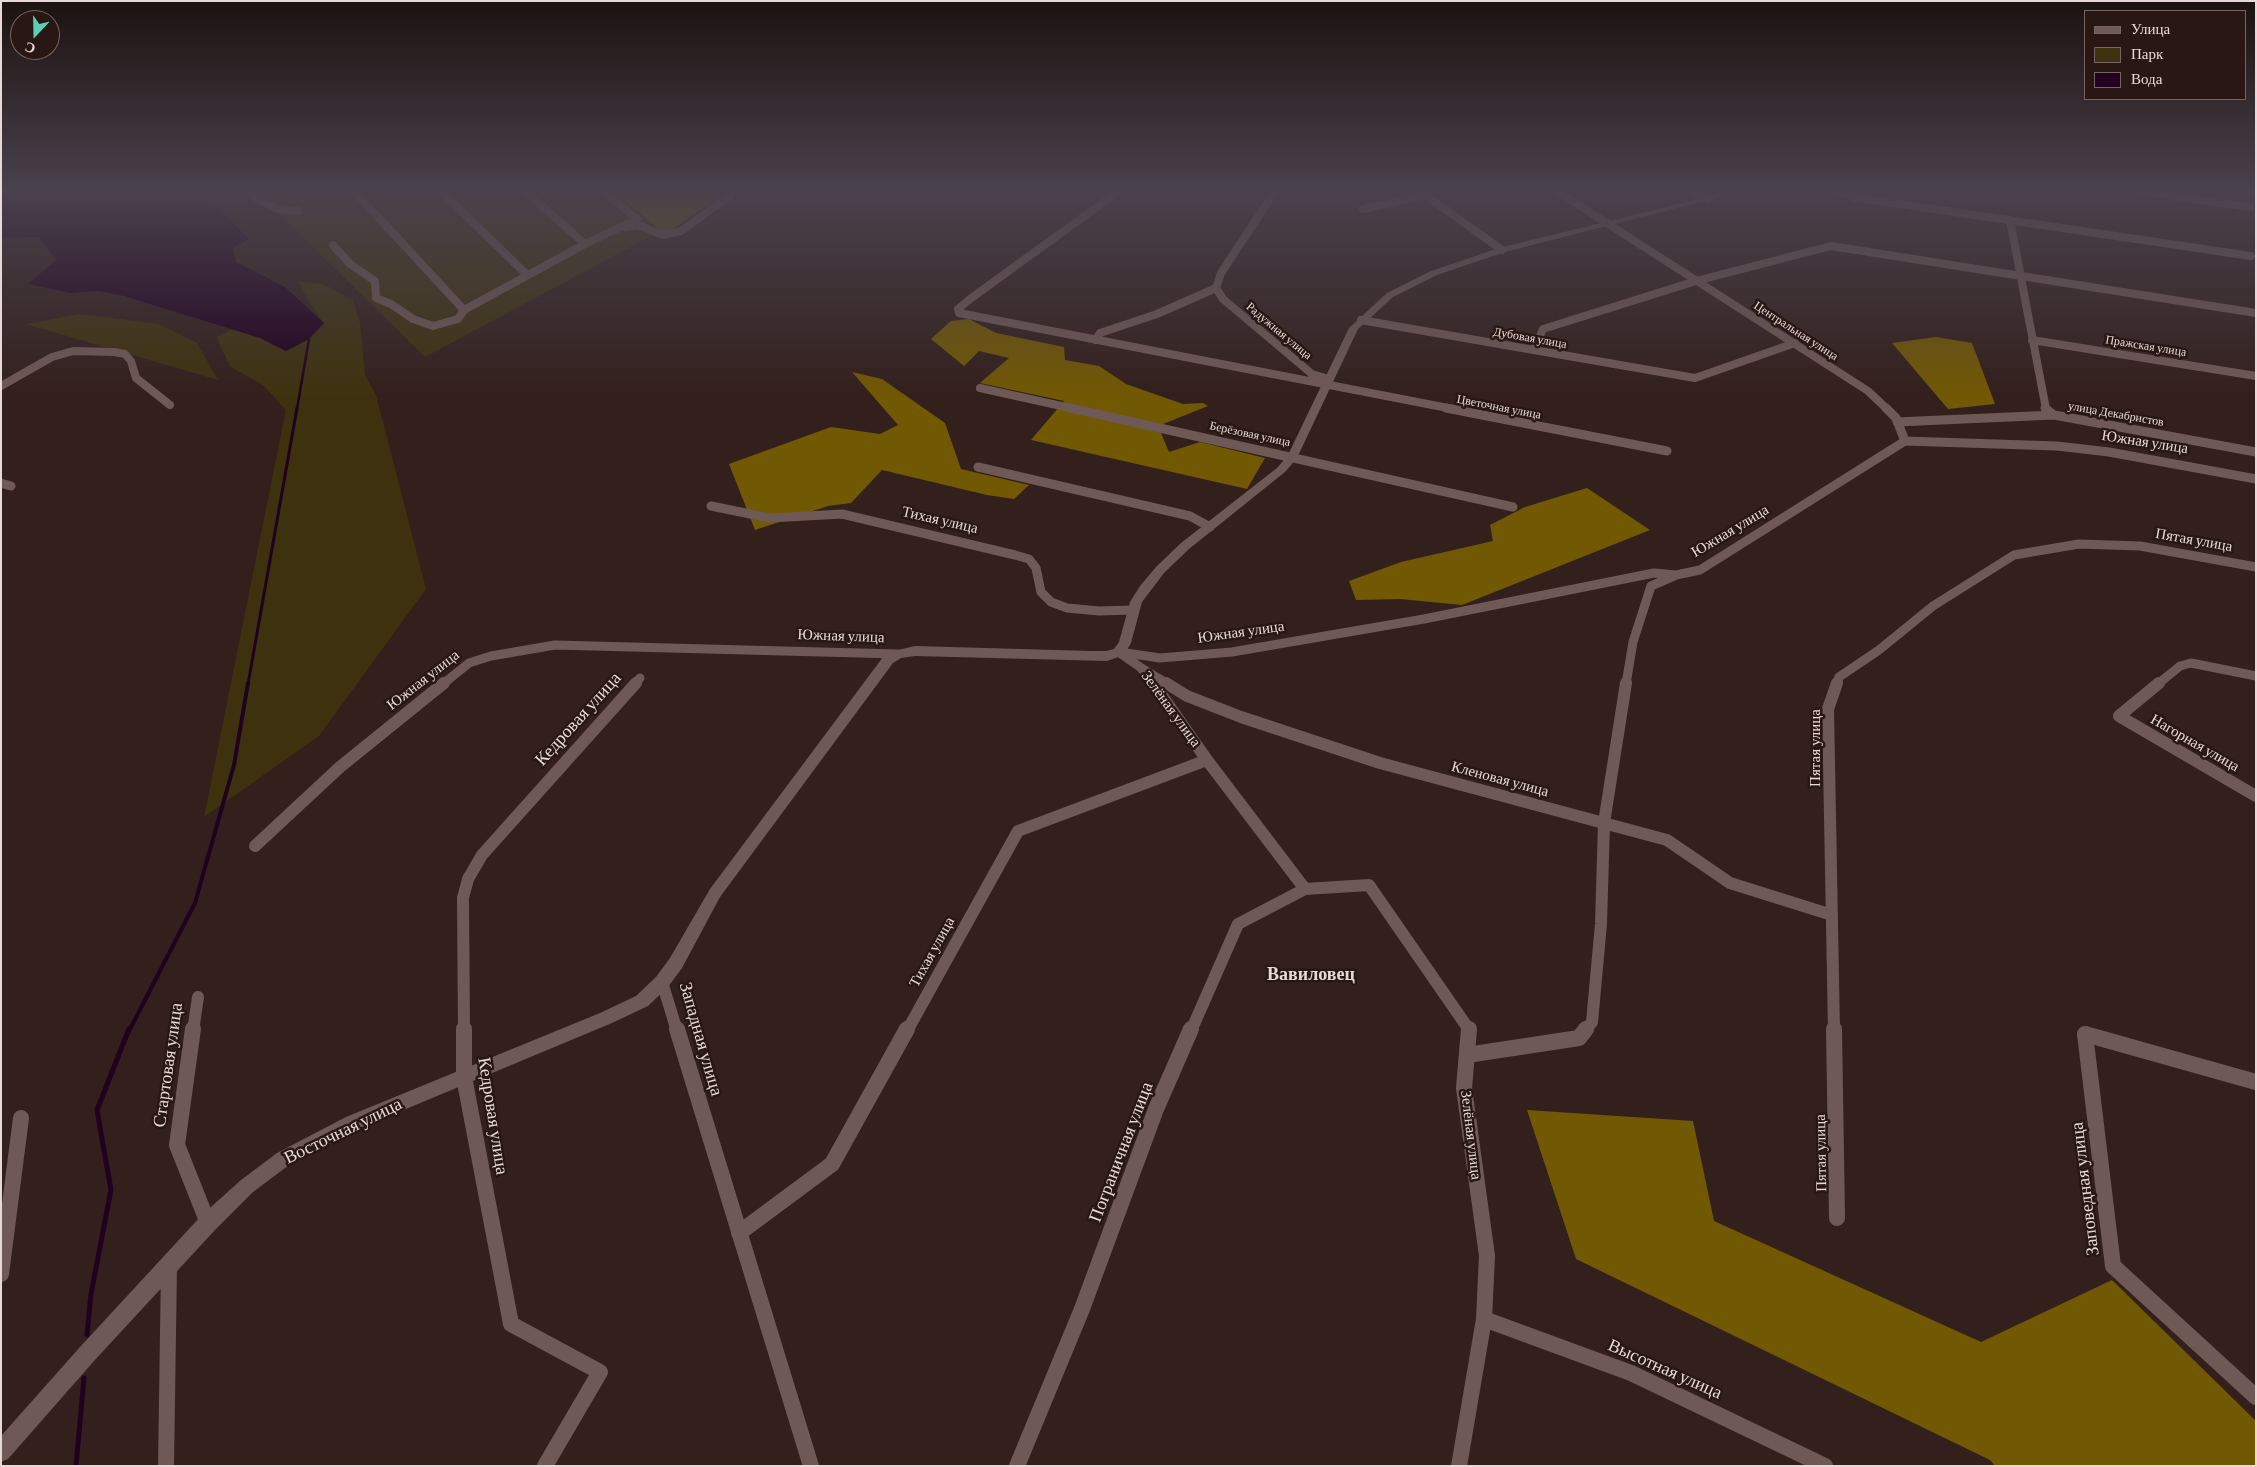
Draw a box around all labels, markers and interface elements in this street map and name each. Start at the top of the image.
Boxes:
north arrow [10,10,60,60]
legend [2084,10,2247,100]
text: Улица [2131,21,2170,37]
text: С [22,39,38,57]
text: Парк [2131,46,2163,62]
text: Вода [2131,71,2162,87]
street label: Центральная улица [1751,298,1841,364]
street label: Радужная улица [1243,299,1315,363]
street label: Дубовая улица [1492,324,1568,352]
street label: Пражская улица [2104,332,2188,360]
street label: Цветочная улица [1456,392,1542,422]
street label: улица Декабристов [2067,398,2165,430]
street label: Берёзовая улица [1208,418,1292,450]
street label: Южная улица [2100,426,2190,458]
street label: Южная улица [1688,501,1772,561]
street label: Тихая улица [900,503,980,537]
street label: Пятая улица [2154,524,2234,556]
street label: Южная улица [1196,617,1286,647]
street label: Южная улица [797,625,885,647]
street label: Южная улица [383,646,463,714]
street label: Зелёная улица [1137,667,1205,751]
street label: Кедровая улица [530,668,626,770]
street label: Пятая улица [1806,709,1824,787]
street label: Нагорная улица [2147,710,2243,776]
street label: Кленовая улица [1449,757,1551,801]
street label: Тихая улица [905,914,959,990]
district label: Вавиловец [1267,963,1355,985]
street label: Западная улица [674,980,728,1098]
street label: Стартовая улица [149,1001,187,1129]
street label: Кедровая улица [473,1056,513,1176]
street label: Пограничная улица [1084,1079,1158,1225]
street label: Зелёная улица [1457,1089,1485,1181]
street label: Восточная улица [281,1093,405,1169]
street label: Пятая улица [1811,1114,1831,1192]
street label: Заповедная улица [2066,1121,2104,1257]
street label: Высотная улица [1605,1334,1725,1404]

